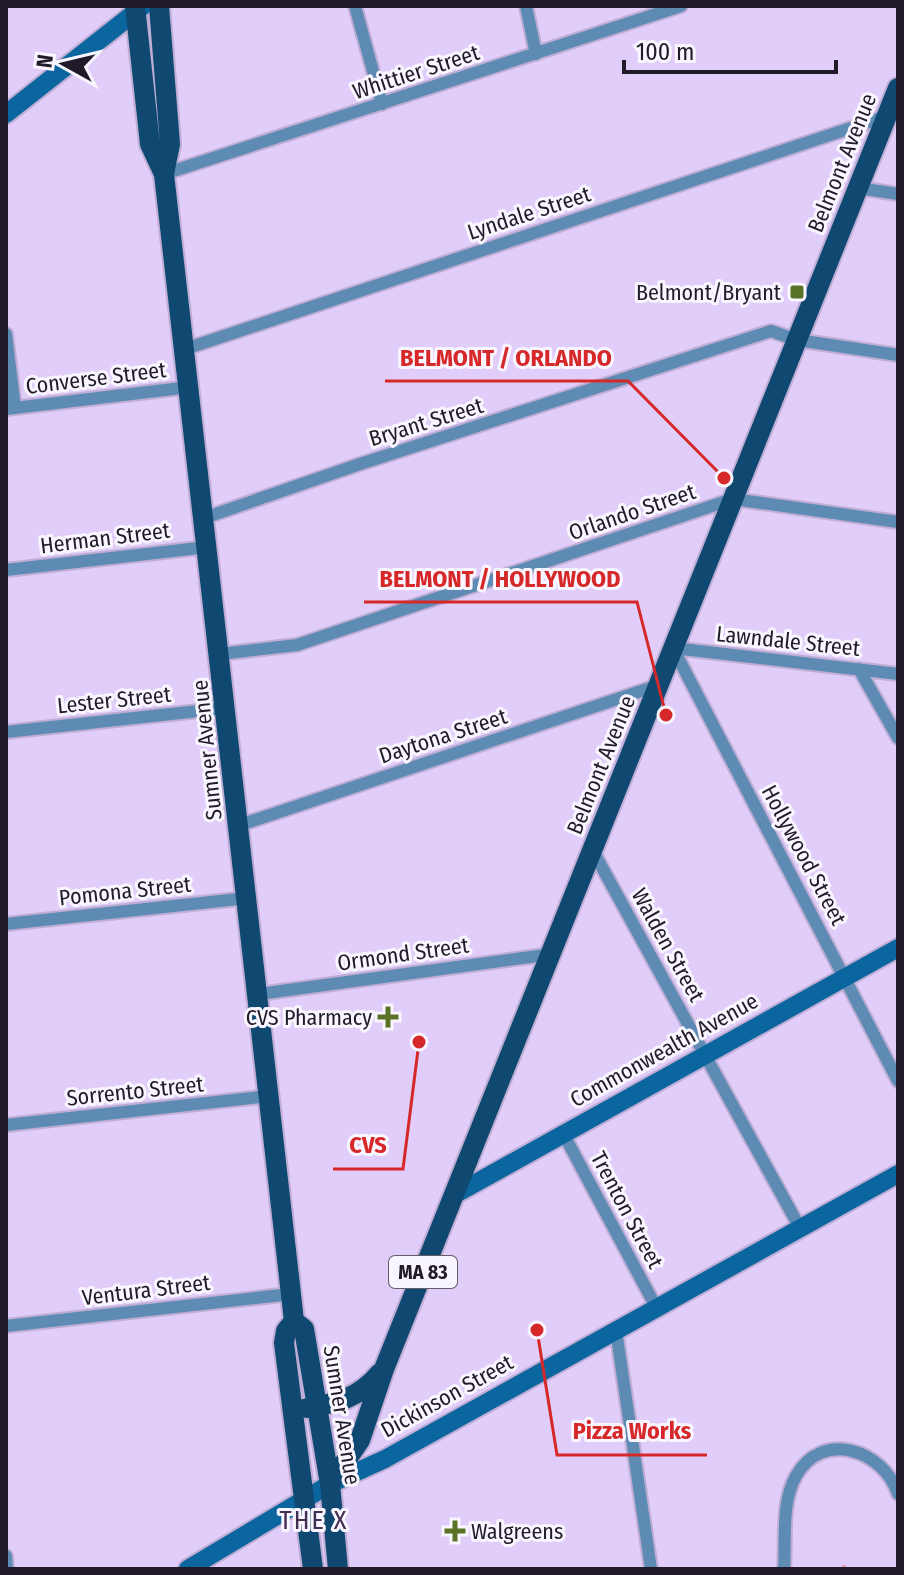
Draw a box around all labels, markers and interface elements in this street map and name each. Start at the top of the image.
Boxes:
north arrow [24,24,104,104]
scale bar [624,24,836,74]
text: 100 m [636,38,694,66]
street label: Whittier Street [349,39,483,105]
text: N [30,53,59,70]
street label: Belmont Avenue [802,90,882,236]
street label: Lyndale Street [464,180,595,246]
place label: Belmont/Bryant [636,279,782,306]
marker: Belmont/Bryant [788,283,806,301]
callout: BELMONT / ORLANDO [385,333,628,381]
text: BELMONT / ORLANDO [400,344,612,372]
street label: Converse Street [24,356,169,400]
street label: Bryant Street [366,392,487,452]
street label: Orlando Street [565,477,700,546]
street label: Herman Street [39,517,172,559]
callout: BELMONT / HOLLYWOOD [364,554,637,602]
text: BELMONT / HOLLYWOOD [379,565,621,593]
street label: Lawndale Street [715,620,862,662]
street label: Sumner Avenue [186,679,228,821]
street label: Lester Street [56,681,173,719]
street label: Belmont Avenue [561,692,641,838]
street label: Daytona Street [376,702,511,769]
street label: Hollywood Street [756,780,853,930]
street label: Pomona Street [58,871,193,911]
street label: Walden Street [626,884,711,1007]
street label: Ormond Street [335,931,471,977]
street label: Commonwealth Avenue [565,987,763,1113]
place label: CVS Pharmacy [246,1004,372,1031]
marker: CVS Pharmacy [379,1008,397,1026]
street label: Sorrento Street [65,1070,206,1112]
callout: CVS [333,1121,403,1169]
text: CVS [349,1131,387,1159]
street label: Trenton Street [585,1147,669,1274]
road number: MA 83 [389,1256,457,1288]
street label: Ventura Street [80,1269,212,1311]
street label: Sumner Avenue [318,1343,366,1487]
street label: Dickinson Street [376,1348,519,1443]
callout: Pizza Works [557,1407,707,1455]
text: Pizza Works [573,1417,692,1445]
district label: THE X [280,1505,348,1536]
place label: Walgreens [471,1518,563,1545]
marker: Walgreens [446,1522,464,1540]

